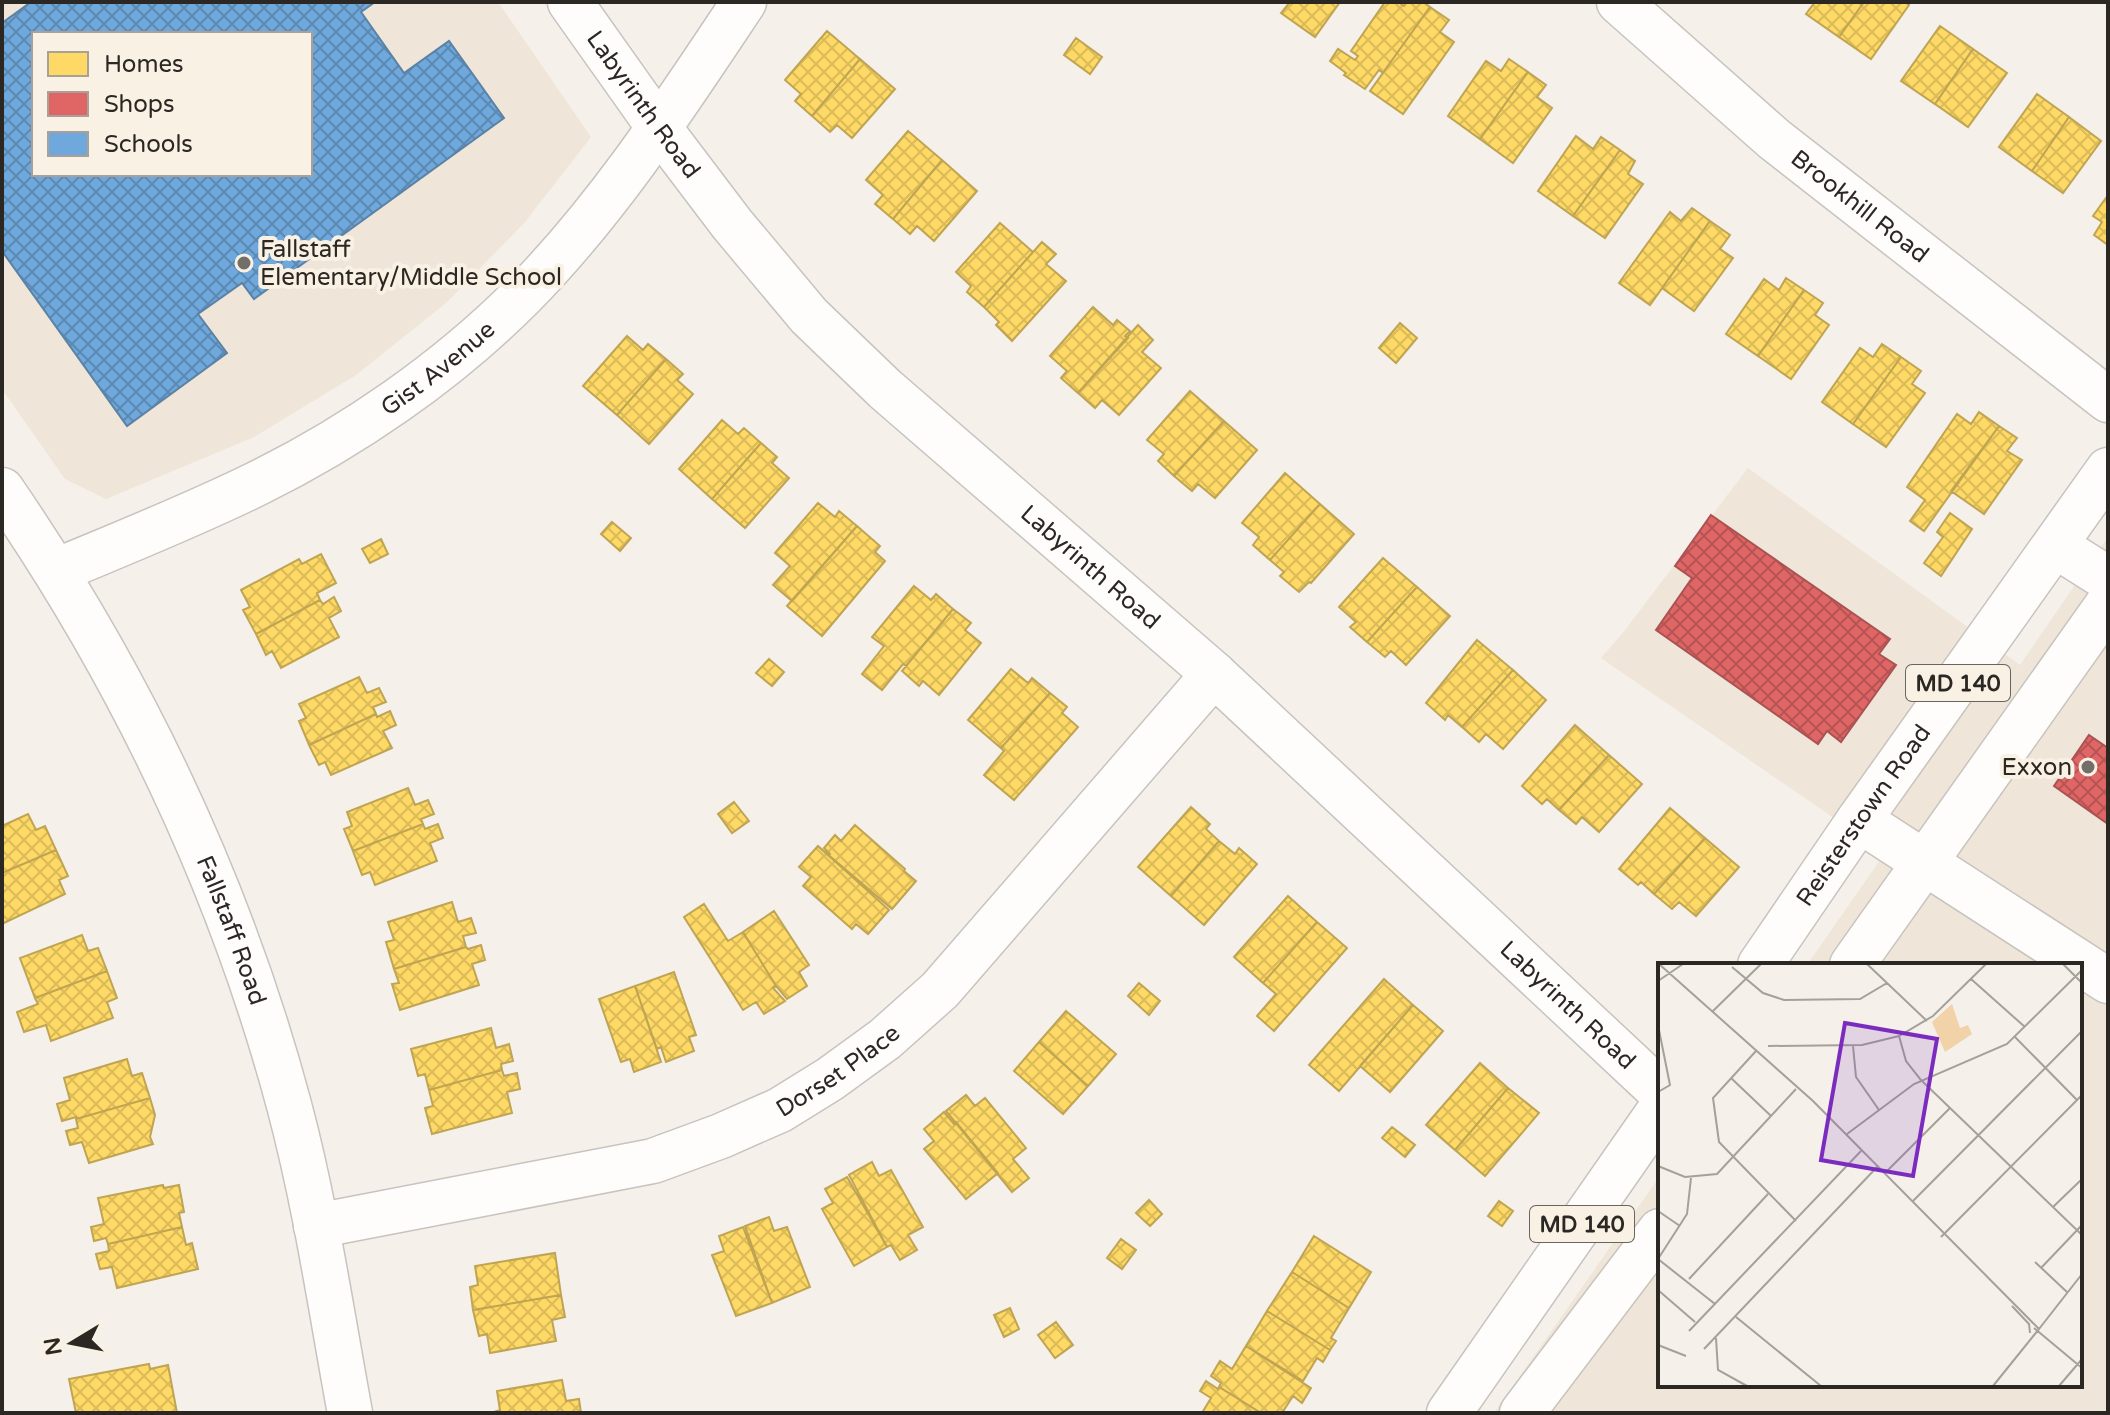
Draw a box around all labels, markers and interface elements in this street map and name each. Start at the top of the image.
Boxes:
street label: Labyrinth Road [580,25,706,184]
legend [32,32,312,176]
text: Homes [104,50,184,79]
text: Shops [104,90,174,119]
text: Schools [104,130,193,159]
street label: Brookhill Road [1785,144,1934,269]
place label: Fallstaff Elementary/Middle School [260,235,562,292]
marker: Fallstaff Elementary/Middle School [235,254,253,272]
street label: Gist Avenue [375,315,501,422]
street label: Labyrinth Road [1014,499,1166,636]
road number: MD 140 [1906,665,2010,701]
street label: Reisterstown Road [1790,719,1937,912]
place label: Exxon [2001,753,2072,782]
marker: Exxon [2079,758,2097,776]
street label: Fallstaff Road [190,852,272,1009]
street label: Labyrinth Road [1494,935,1641,1076]
inset map [1658,963,2082,1387]
street label: Dorset Place [771,1019,906,1124]
road number: MD 140 [1530,1206,1634,1242]
north arrow [32,1303,112,1383]
text: N [39,1335,68,1357]

